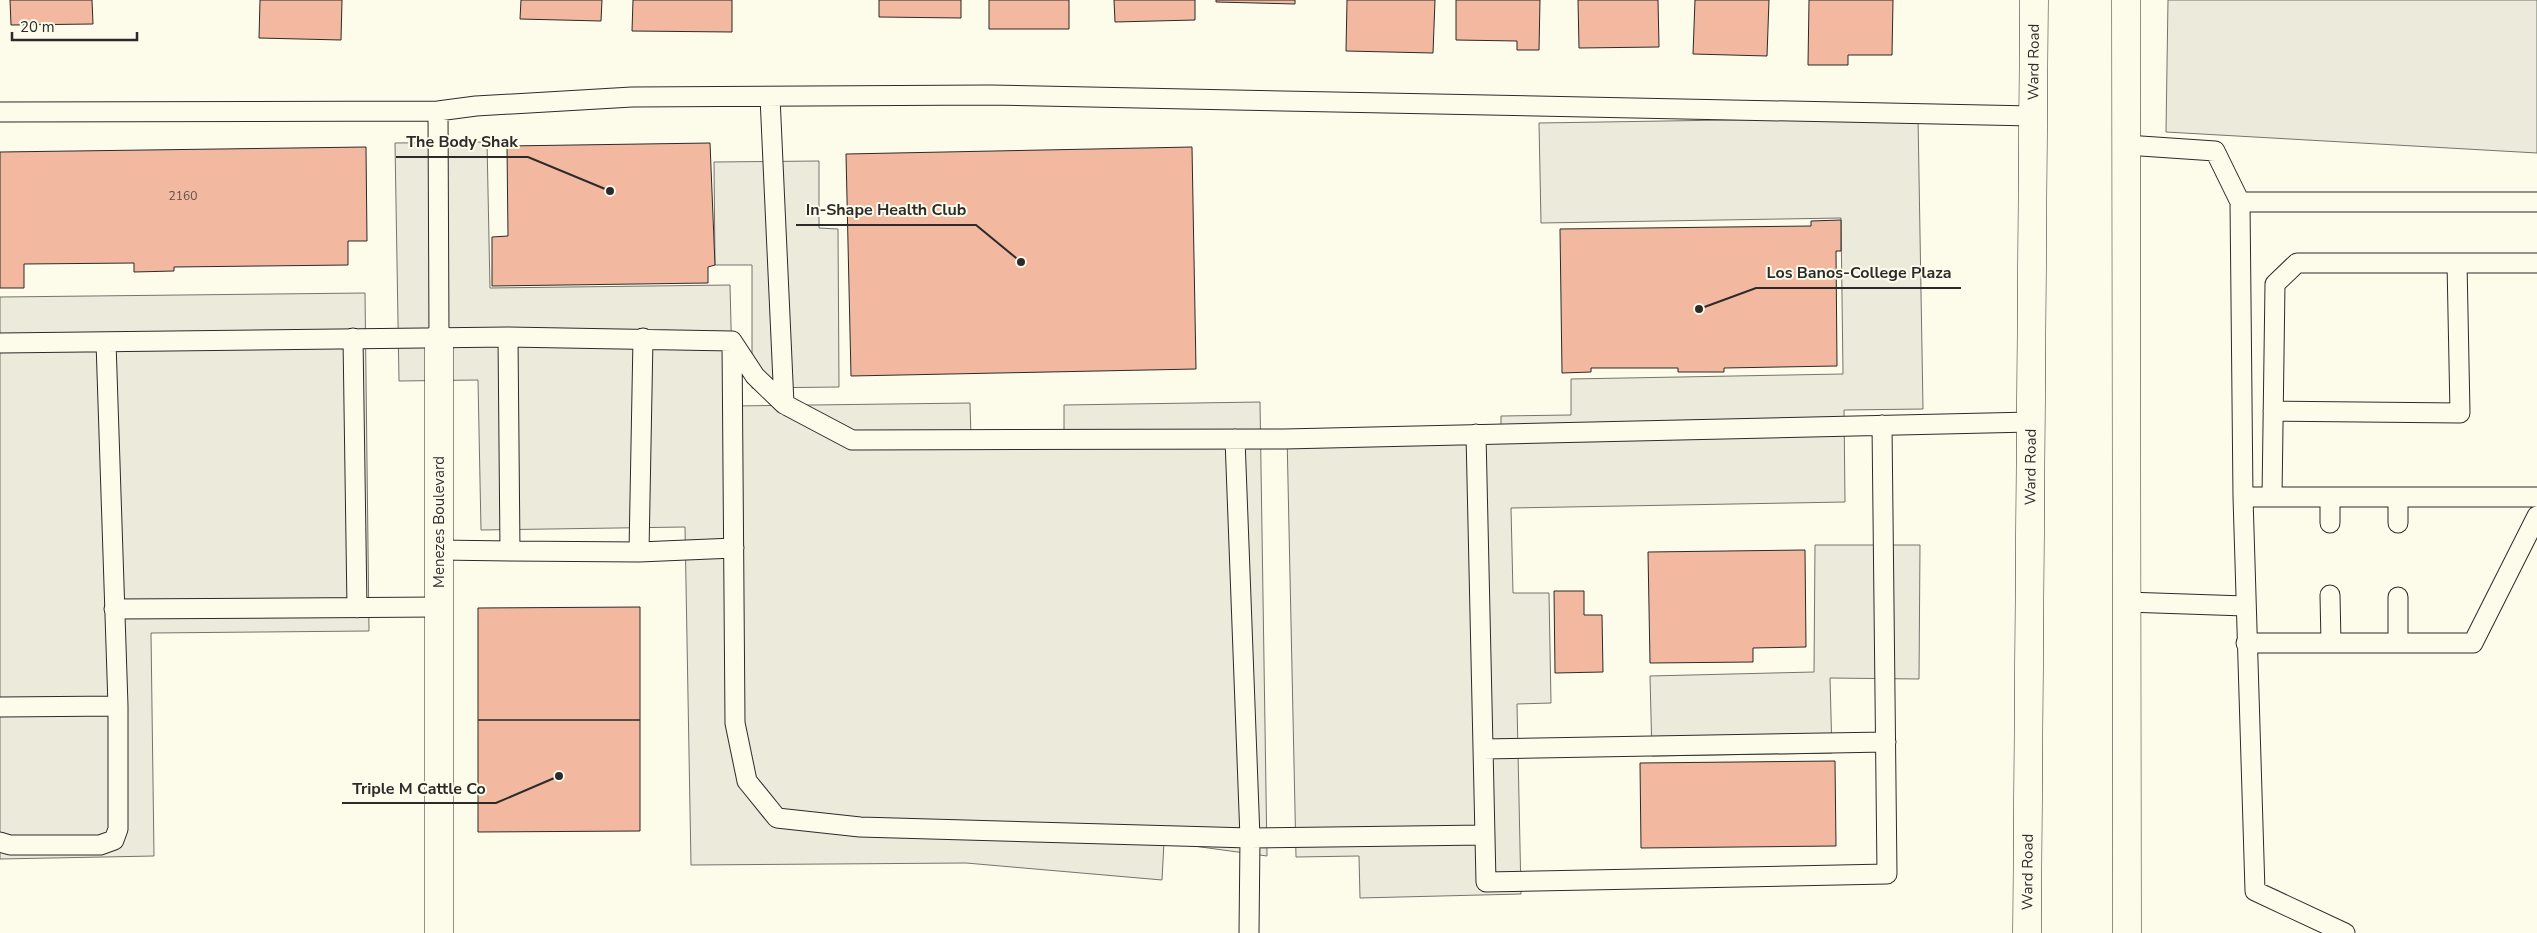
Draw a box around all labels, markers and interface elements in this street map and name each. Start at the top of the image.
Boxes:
scale bar [12,10,138,42]
text: 20 m [20,17,55,37]
street label: Ward Road [2023,24,2044,100]
callout: The Body Shak [396,126,528,157]
text: The Body Shak [406,131,518,153]
house number: 2160 [169,188,197,204]
callout: In-Shape Health Club [796,194,976,225]
text: In-Shape Health Club [806,199,966,221]
callout: Los Banos-College Plaza [1756,257,1961,288]
text: Los Banos-College Plaza [1767,262,1951,284]
street label: Ward Road [2020,429,2041,505]
street label: Menezes Boulevard [429,456,449,588]
callout: Triple M Cattle Co [342,772,496,803]
text: Triple M Cattle Co [352,778,486,800]
street label: Ward Road [2017,834,2038,910]

